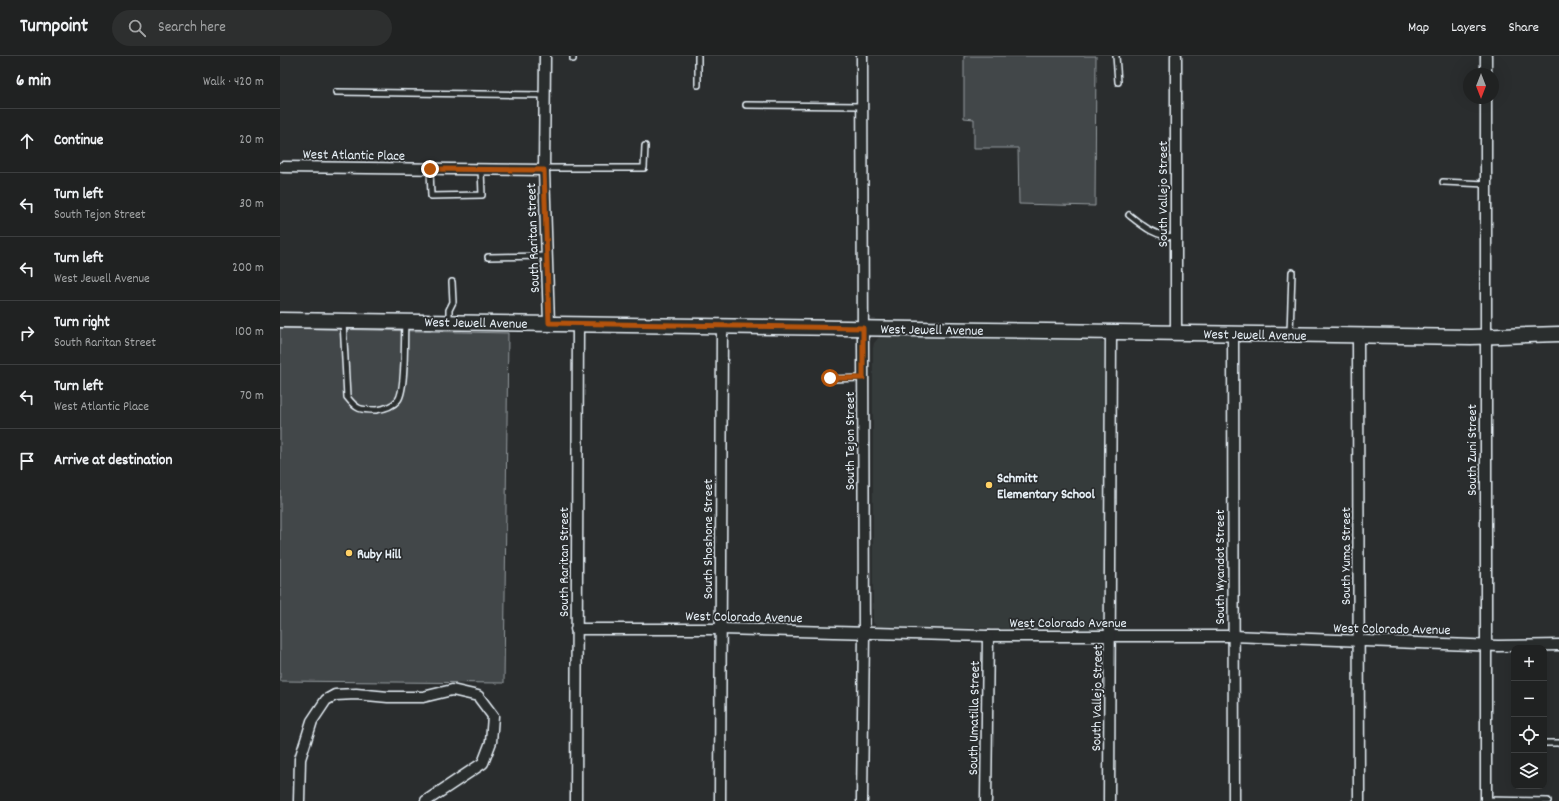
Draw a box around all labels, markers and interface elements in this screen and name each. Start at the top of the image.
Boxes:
search box [112,10,392,46]
text: Turnpoint [20,14,88,41]
icon: search [126,17,148,39]
text: Search here [158,17,226,39]
text: Map [1408,18,1429,38]
text: Layers [1451,18,1486,38]
text: Share [1508,18,1539,38]
north arrow [1463,68,1499,104]
text: 6 min [16,70,51,94]
text: Walk · 420 m [203,73,264,92]
icon: ahead [16,130,38,152]
text: Continue [54,130,103,152]
text: 20 m [239,131,264,150]
street label: South Vallejo Street [1154,141,1174,247]
street label: West Atlantic Place [303,145,405,167]
route end [421,160,439,178]
street label: South Raritan Street [522,183,546,293]
text: Turn left [54,184,103,206]
icon: left [16,194,38,216]
text: 30 m [239,195,264,214]
text: South Tejon Street [54,206,146,225]
text: Turn left [54,248,103,270]
icon: left [16,258,38,280]
text: 200 m [232,259,264,278]
text: West Jewell Avenue [54,270,150,289]
text: Turn right [54,312,110,334]
street label: West Jewell Avenue [424,313,528,335]
street label: West Jewell Avenue [880,320,984,342]
icon: right [16,322,38,344]
text: 100 m [235,323,264,342]
street label: West Jewell Avenue [1203,325,1307,347]
text: South Raritan Street [54,334,156,353]
route start [821,369,839,387]
text: Turn left [54,376,103,398]
icon: left [16,386,38,408]
text: 70 m [240,387,264,406]
street label: South Tejon Street [841,392,861,490]
text: West Atlantic Place [54,398,149,417]
street label: South Zuni Street [1463,404,1483,496]
icon: arrive [16,450,38,472]
text: Arrive at destination [54,450,172,472]
place label: Schmitt Elementary School [997,469,1096,505]
street label: South Shoshone Street [699,479,719,599]
marker: Schmitt Elementary School [984,480,994,490]
street label: South Raritan Street [555,507,575,617]
street label: South Yuma Street [1337,507,1357,605]
street label: South Wyandot Street [1211,509,1231,625]
place label: Ruby Hill [357,545,402,565]
marker: Ruby Hill [344,548,354,558]
street label: West Colorado Avenue [685,607,803,629]
street label: West Colorado Avenue [1009,614,1127,634]
street label: West Colorado Avenue [1333,619,1451,641]
street label: South Vallejo Street [1087,645,1109,751]
map controls [1511,645,1547,789]
button: + [1511,645,1547,681]
street label: South Umatilla Street [964,661,986,775]
button: − [1511,681,1547,717]
button: locate [1511,717,1547,753]
button: layers [1511,753,1547,789]

